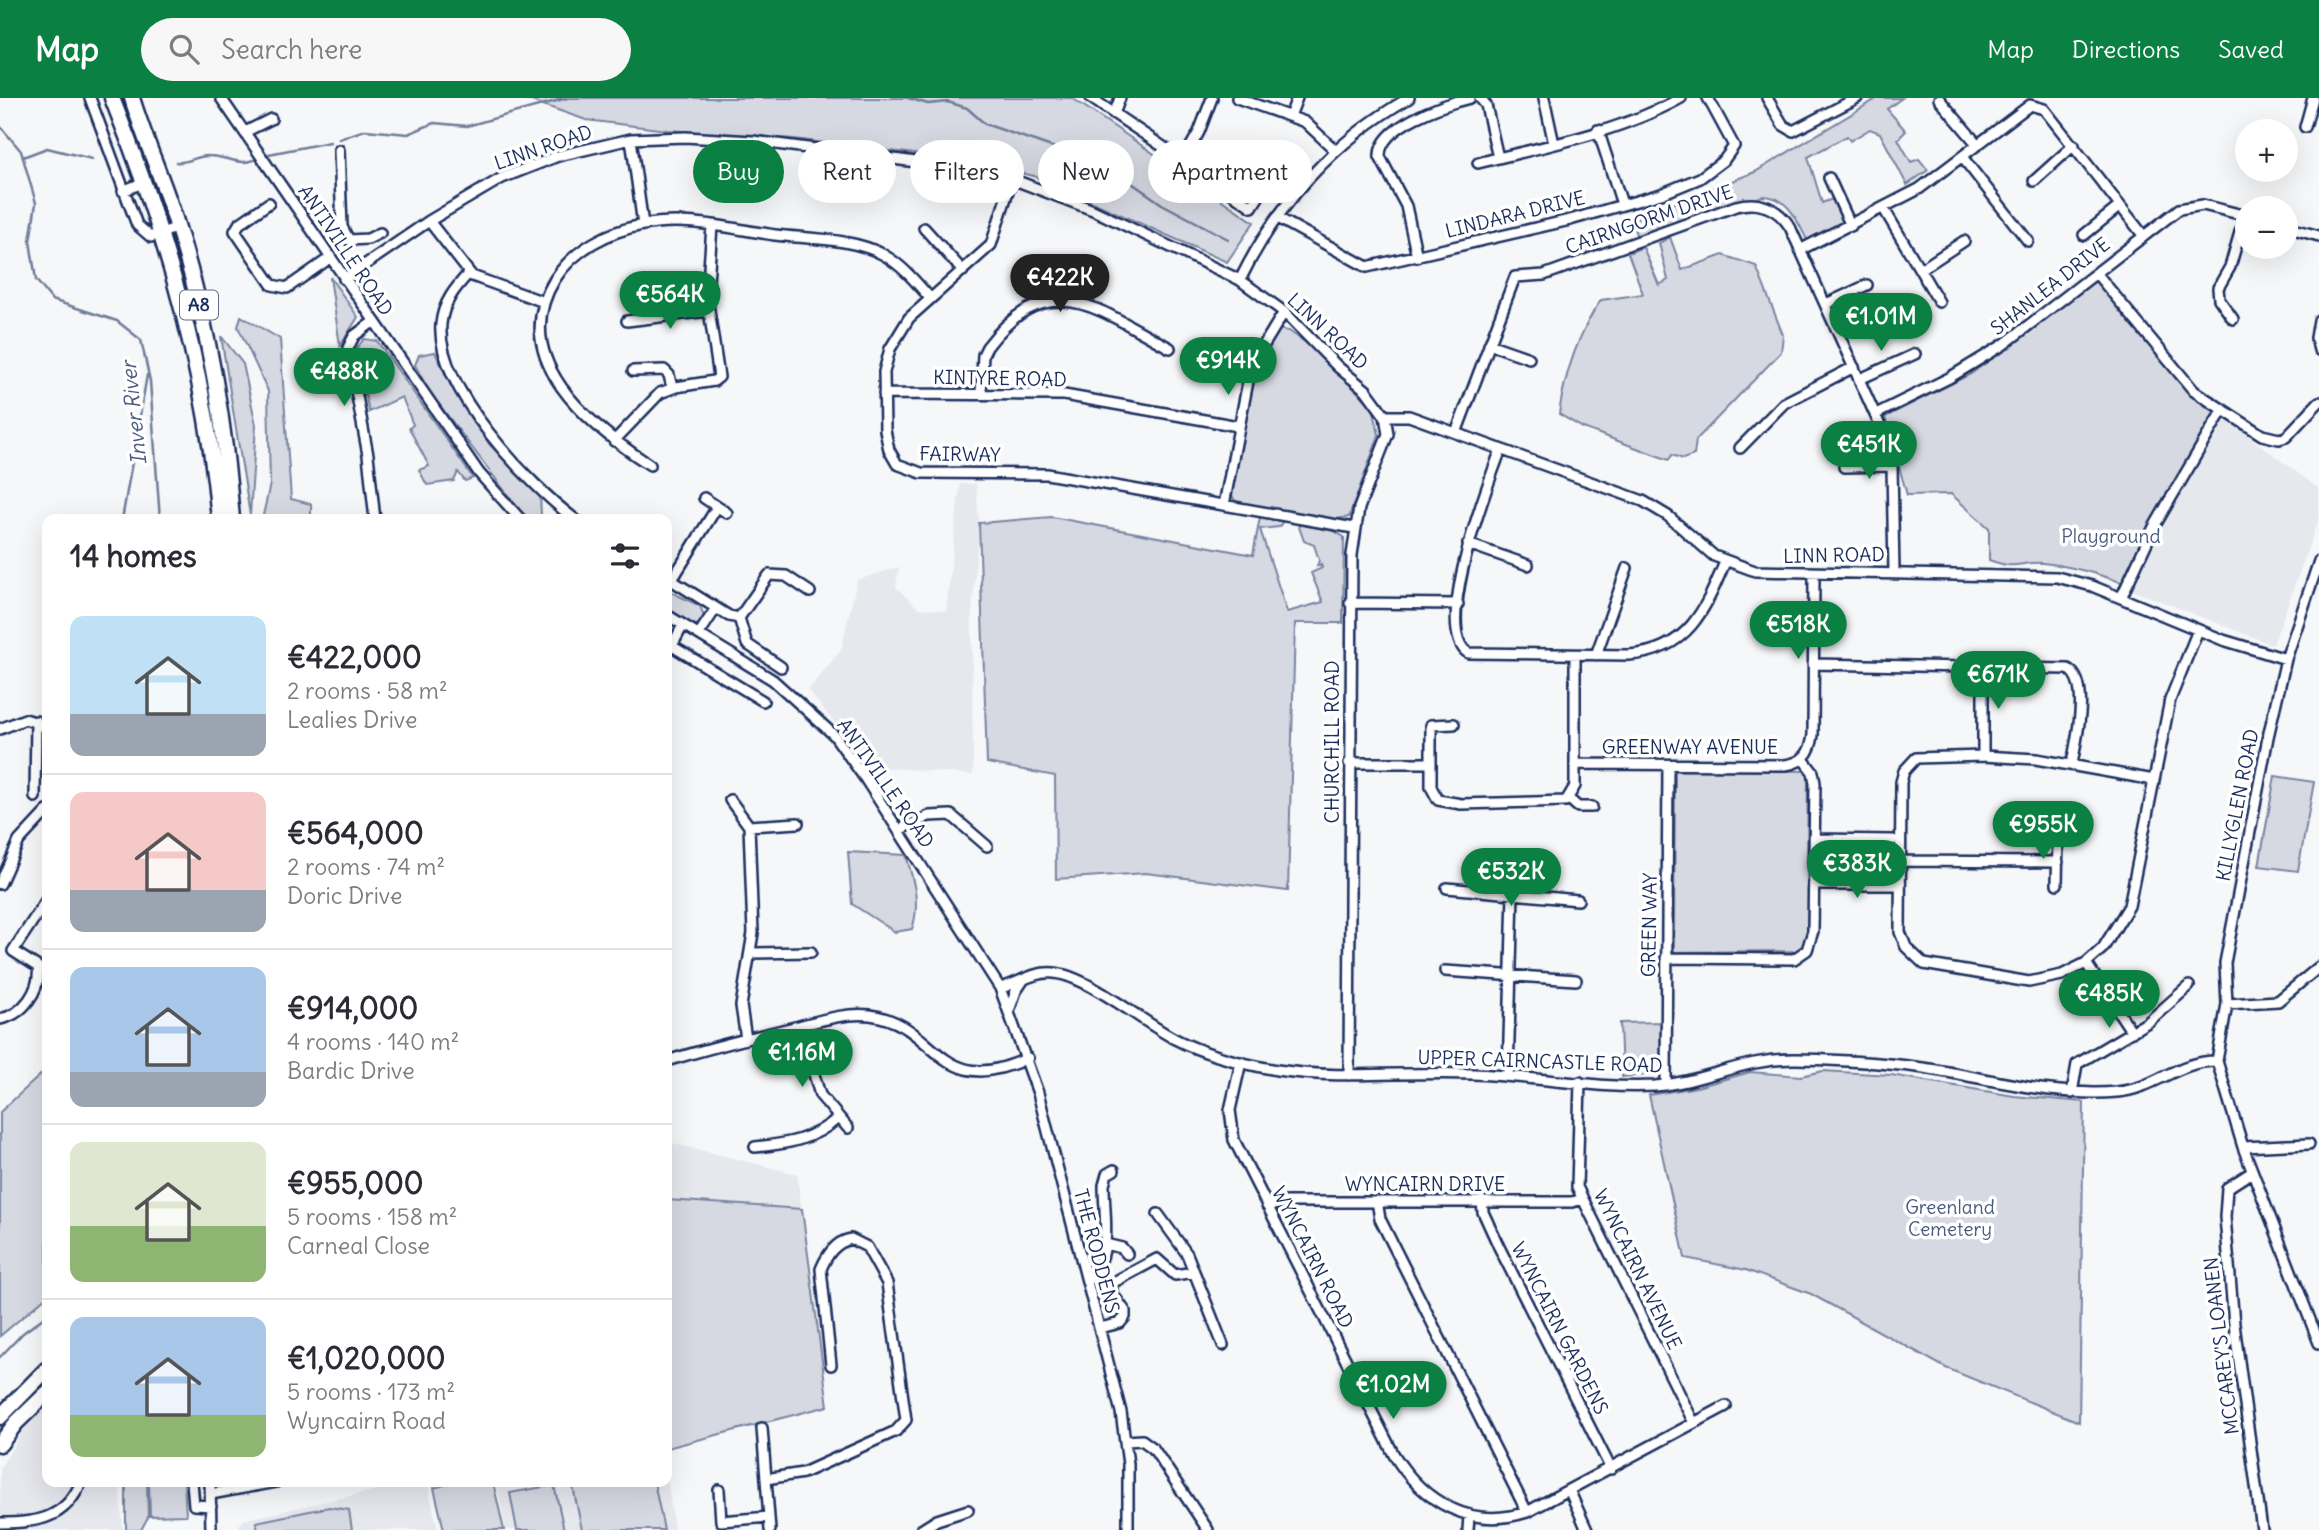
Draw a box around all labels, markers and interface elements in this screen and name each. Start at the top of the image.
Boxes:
search box [141,18,631,81]
text: Map [35,28,99,70]
icon: search [165,30,203,68]
text: Search here [221,33,362,66]
text: Map [1987,34,2034,64]
text: Directions [2072,34,2180,64]
text: Saved [2218,34,2284,64]
street label: LINN ROAD [491,119,595,175]
map controls [2235,119,2298,259]
button: + [2235,119,2298,182]
chip: Buy [693,140,784,203]
chip: Rent [798,140,896,203]
chip: Filters [910,140,1024,203]
chip: New [1038,140,1134,203]
chip: Apartment [1148,140,1312,203]
street label: CAIRNGORM DRIVE [1562,179,1736,259]
street label: ANTIVILLE ROAD [293,180,399,320]
street label: LINDARA DRIVE [1443,185,1587,243]
button: − [2235,196,2298,259]
street label: SHANLEA DRIVE [1986,232,2114,340]
pin: €422K [1011,254,1109,314]
text: €422K [1026,262,1094,291]
pin: €564K [621,272,719,331]
text: €564K [636,279,704,308]
street label: LINN ROAD [1283,288,1373,374]
road number: A8 [180,290,218,320]
pin: €1.01M [1824,294,1938,353]
text: €1.01M [1845,301,1917,330]
pin: €914K [1179,338,1277,397]
text: €914K [1196,345,1260,374]
pin: €488K [295,348,393,408]
text: €488K [310,356,378,385]
water label: Inver River [114,357,152,466]
street label: KINTYRE ROAD [933,365,1067,391]
pin: €451K [1820,422,1918,481]
text: €451K [1837,429,1901,458]
street label: FAIRWAY [919,441,1001,467]
park label: Playground [2061,524,2161,548]
text: 14 homes [70,537,197,575]
icon: filters [606,537,644,575]
street label: LINN ROAD [1783,542,1885,568]
pin: €518K [1749,602,1847,661]
text: €518K [1766,609,1830,638]
text: €422,000 [287,638,422,676]
icon: home [126,644,210,728]
pin: €671K [1949,652,2047,711]
text: €671K [1967,659,2029,688]
street label: CHURCHILL ROAD [1320,661,1344,823]
text: 2 rooms · 58 m² [287,676,448,705]
text: Lealies Drive [287,705,417,734]
street label: ANTIVILLE ROAD [832,714,940,852]
street label: KILLYGLEN ROAD [2210,727,2264,883]
street label: GREENWAY AVENUE [1602,735,1778,759]
pin: €955K [1994,802,2092,861]
text: €955K [2009,809,2077,838]
text: €564,000 [287,814,424,852]
icon: home [126,820,210,904]
pin: €383K [1808,840,1906,900]
pin: €532K [1462,848,1560,908]
text: €383K [1823,848,1891,877]
text: 2 rooms · 74 m² [287,852,445,881]
text: €532K [1477,856,1545,885]
street label: GREEN WAY [1636,872,1662,977]
text: Doric Drive [287,881,402,910]
pin: €485K [2060,970,2158,1030]
text: €485K [2075,978,2143,1007]
text: €914,000 [287,989,418,1027]
icon: home [126,995,210,1079]
text: 4 rooms · 140 m² [287,1027,459,1056]
pin: €1.16M [745,1030,859,1089]
text: €1.16M [768,1037,836,1066]
street label: UPPER CAIRNCASTLE ROAD [1417,1045,1663,1077]
text: Bardic Drive [287,1056,415,1085]
text: €955,000 [287,1164,424,1202]
icon: home [126,1170,210,1254]
street label: WYNCAIRN DRIVE [1345,1172,1505,1196]
street label: WYNCAIRN ROAD [1267,1182,1359,1332]
street label: WYNCAIRN AVENUE [1589,1185,1687,1353]
street label: THE RODDENS [1069,1186,1125,1316]
park label: Greenland Cemetery [1905,1195,1995,1241]
text: 5 rooms · 158 m² [287,1202,457,1231]
text: Carneal Close [287,1231,430,1260]
street label: WYNCAIRN GARDENS [1506,1238,1614,1418]
street label: MCCAREY'S LOANEN [2198,1256,2244,1436]
text: €1,020,000 [287,1339,446,1377]
icon: home [126,1345,210,1429]
pin: €1.02M [1336,1362,1450,1421]
text: €1.02M [1356,1369,1430,1398]
text: 5 rooms · 173 m² [287,1377,455,1406]
text: Wyncairn Road [287,1406,446,1435]

